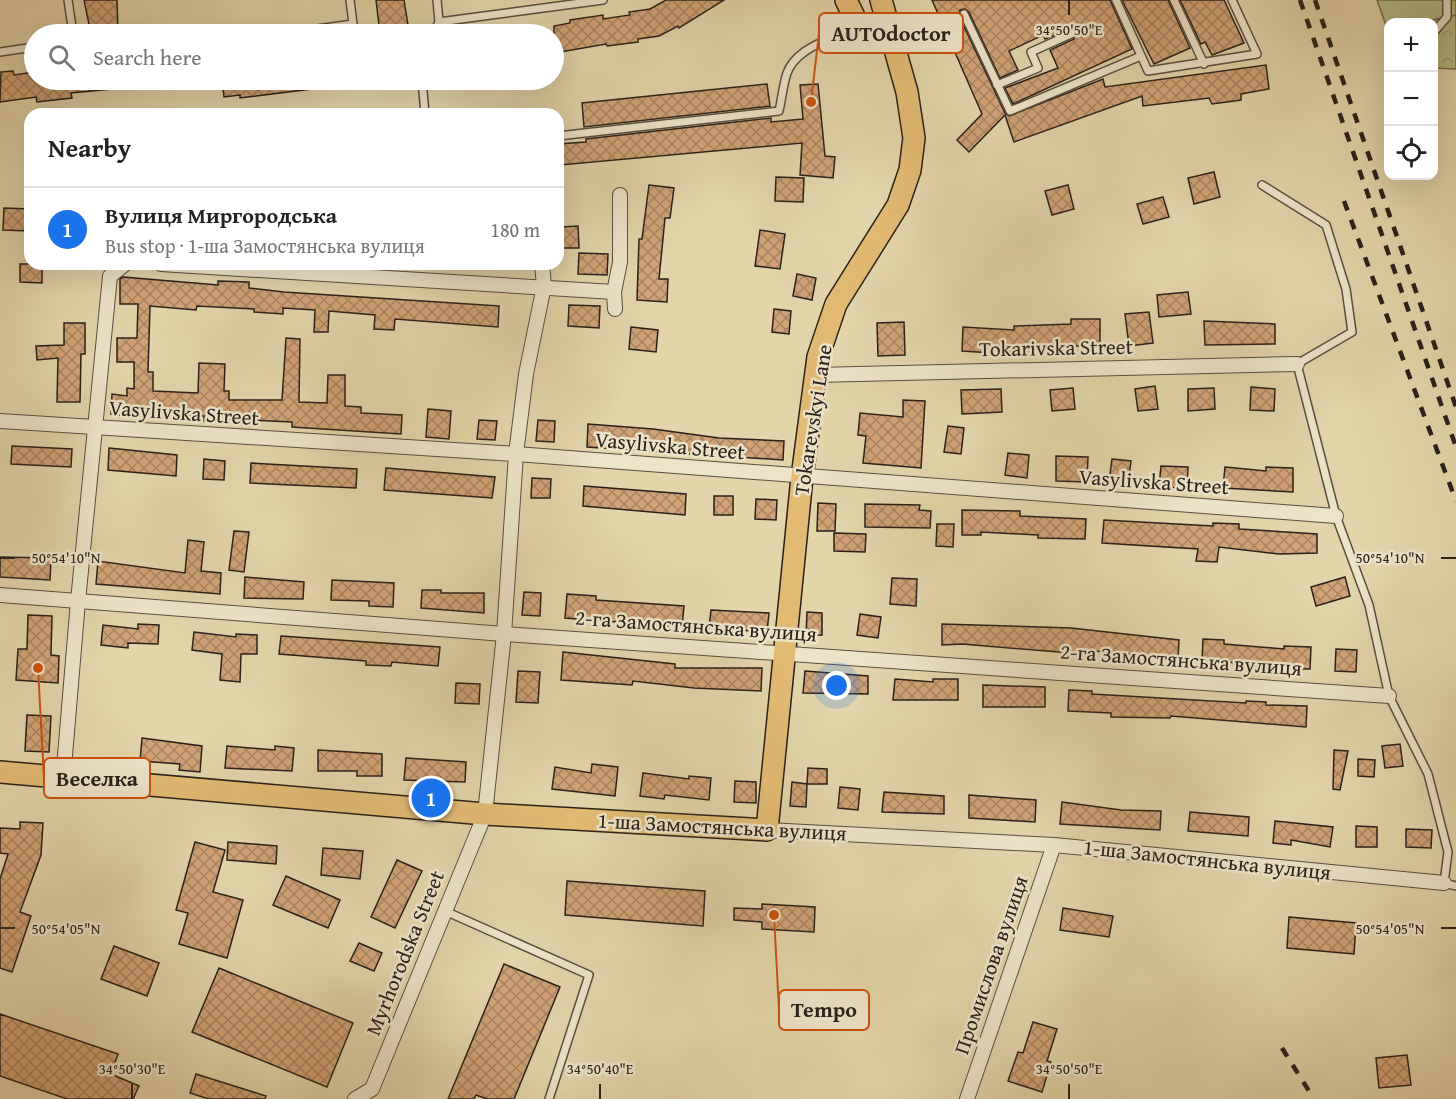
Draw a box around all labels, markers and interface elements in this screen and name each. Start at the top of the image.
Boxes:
callout: AUTOdoctor [819,13,963,53]
text: AUTOdoctor [831,17,951,49]
map controls [1384,18,1438,180]
button: + [1384,18,1438,72]
text: 34°50'50"E [1036,19,1103,40]
search box [24,24,564,90]
icon: search [45,41,78,74]
text: Search here [93,41,202,73]
button: − [1384,72,1438,126]
button: locate [1384,126,1438,180]
text: Nearby [48,128,131,167]
text: Вулиця Миргородська [105,199,337,231]
text: 1 [62,215,73,244]
text: 180 m [490,215,540,244]
text: Bus stop · 1-ша Замостянська вулиця [105,231,425,260]
street label: Tokarivska Street [979,331,1134,364]
street label: Tokarevskyi Lane [785,342,840,498]
street label: Vasylivska Street [108,392,261,433]
street label: Vasylivska Street [594,424,747,468]
street label: Vasylivska Street [1078,461,1231,502]
text: 50°54'10"N [32,547,101,568]
text: 50°54'10"N [1356,547,1425,568]
street label: 2-га Замостянська вулиця [574,602,818,649]
street label: 2-га Замостянська вулиця [1059,636,1303,683]
your location [822,671,851,700]
callout: Веселка [44,758,150,798]
text: Веселка [56,762,139,794]
pin: 1 [412,776,450,820]
street label: 1-ша Замостянська вулиця [597,805,848,849]
street label: 1-ша Замостянська вулиця [1082,831,1333,888]
street label: Myrhorodska Street [357,865,452,1040]
street label: Промислова вулиця [945,871,1036,1058]
text: 50°54'05"N [32,918,101,939]
text: 50°54'05"N [1356,918,1425,939]
callout: Tempo [779,990,869,1030]
text: Tempo [791,993,857,1025]
text: 34°50'30"E [99,1058,166,1079]
text: 34°50'40"E [567,1058,634,1079]
text: 34°50'50"E [1036,1058,1103,1079]

